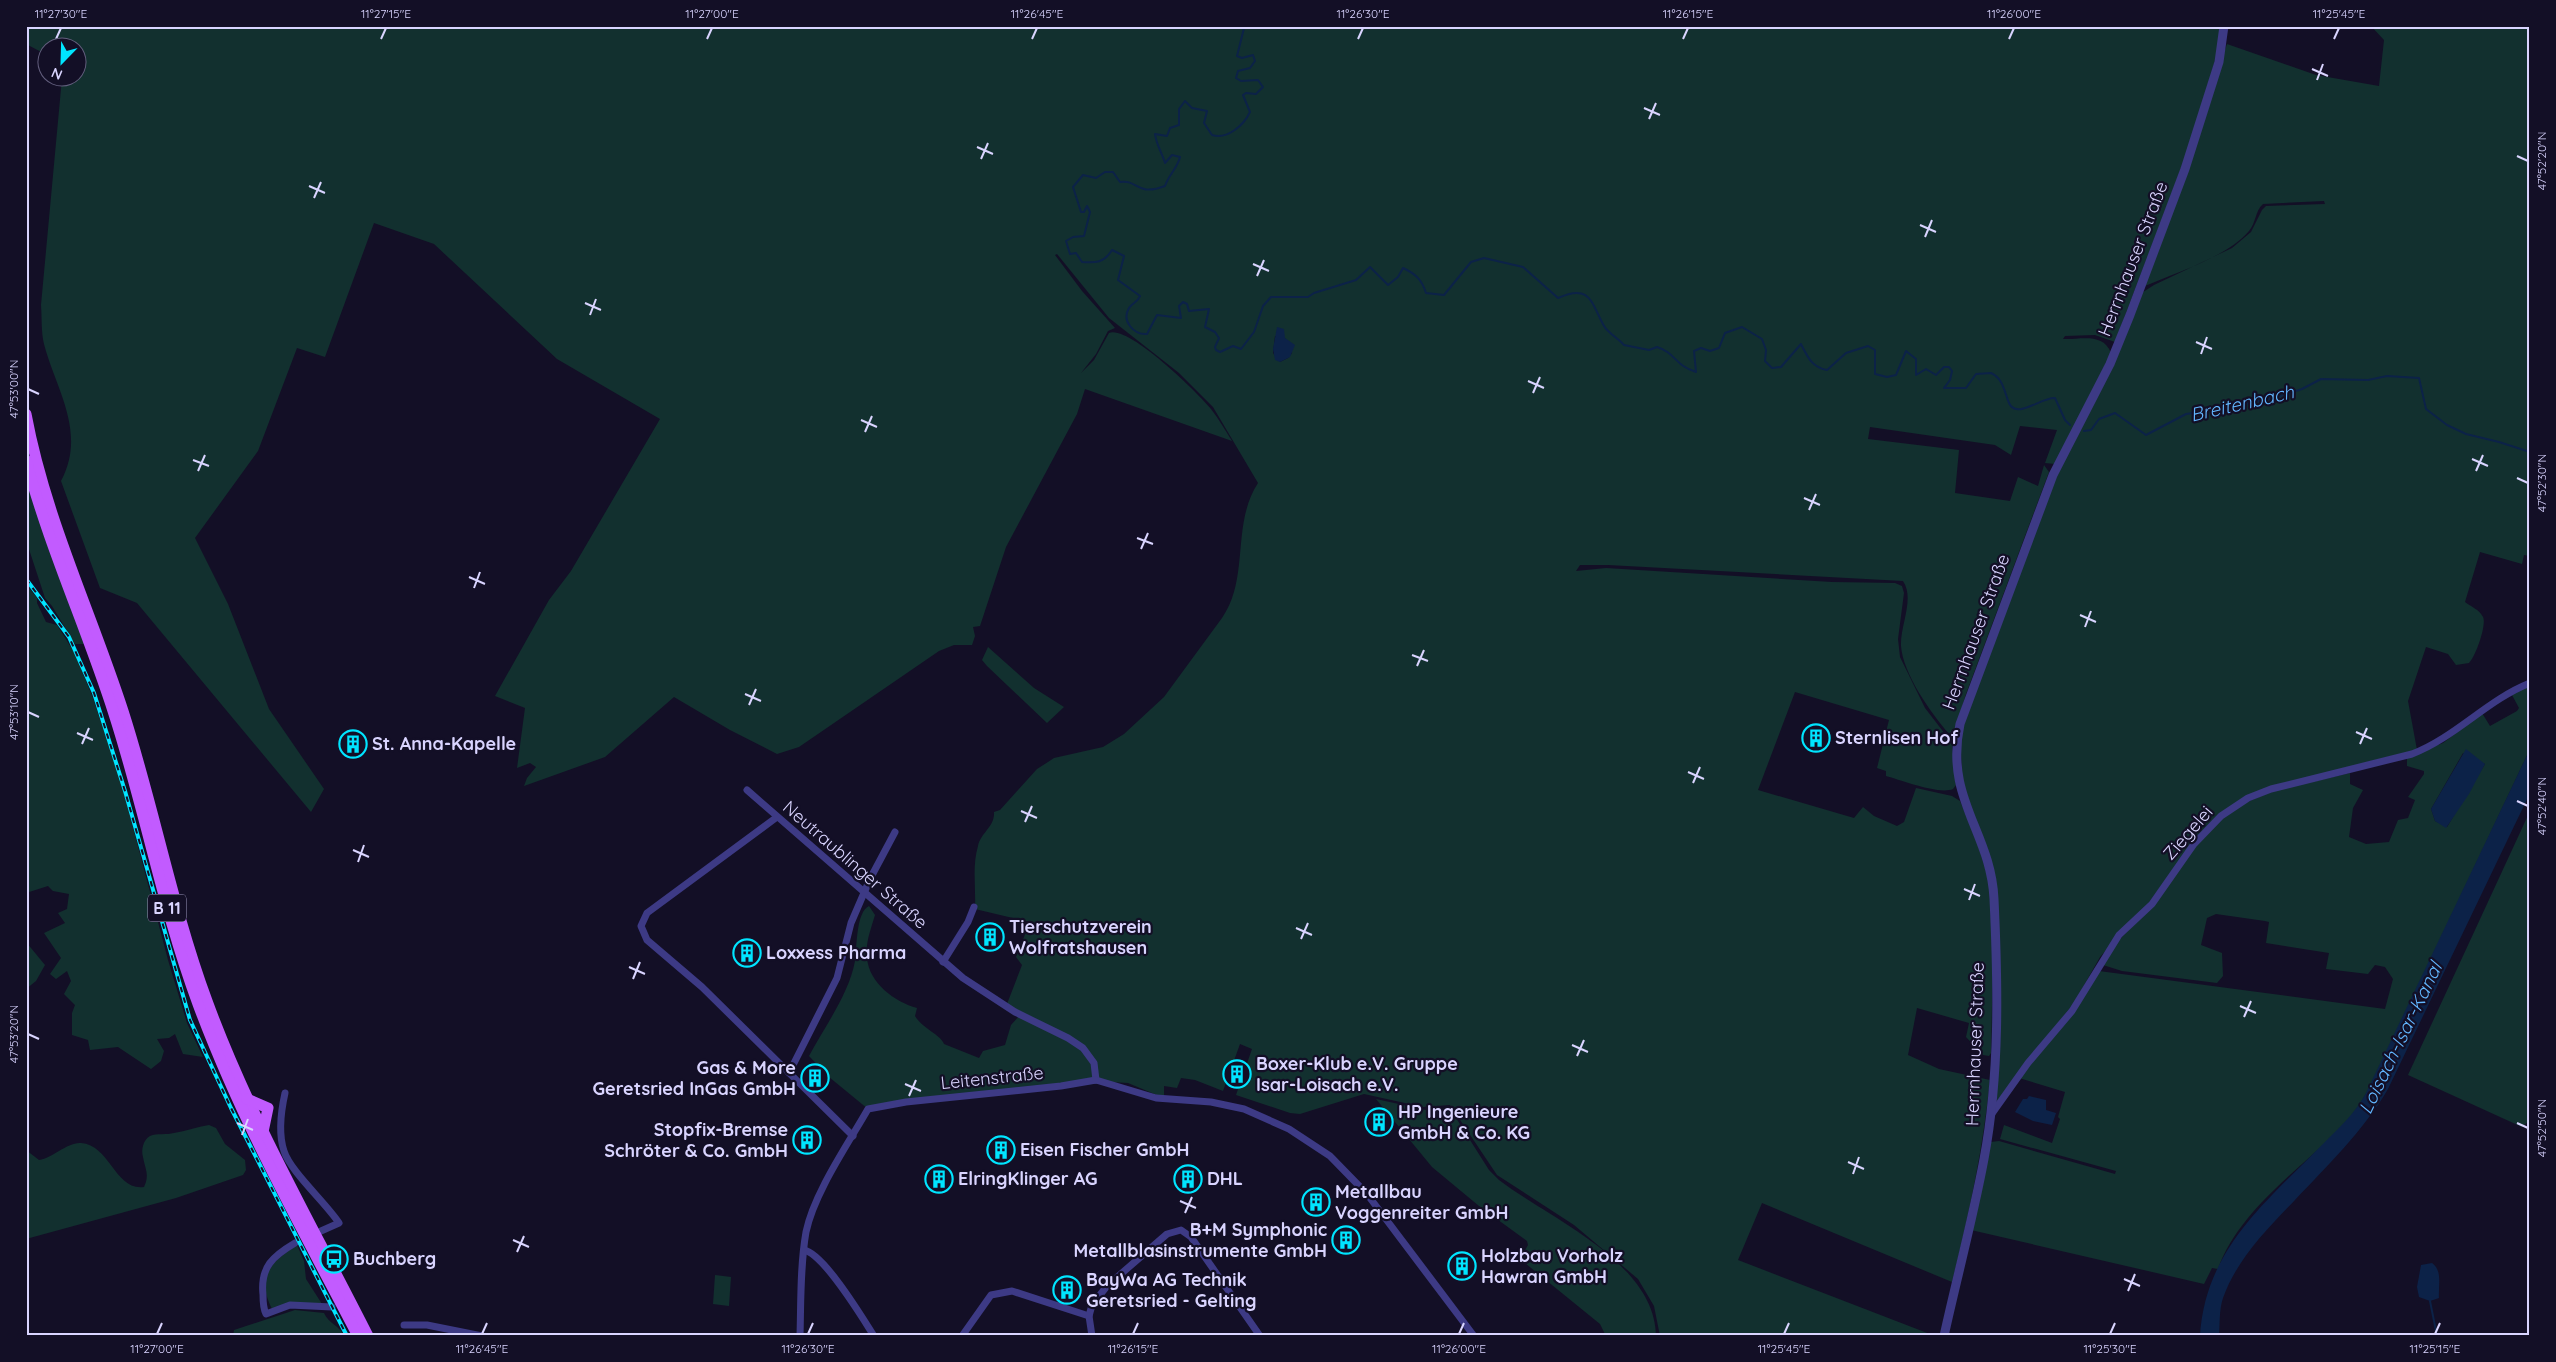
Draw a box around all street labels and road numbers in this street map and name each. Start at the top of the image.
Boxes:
street label: Herrnhauser Straße [2092,178,2173,339]
street label: Herrnhauser Straße [1937,551,2014,713]
street label: Neutraublinger Straße [778,795,932,934]
street label: Ziegelei [2158,801,2217,865]
road number: B 11 [148,894,186,921]
street label: Herrnhauser Straße [1960,962,1989,1126]
street label: Leitenstraße [939,1061,1045,1094]

